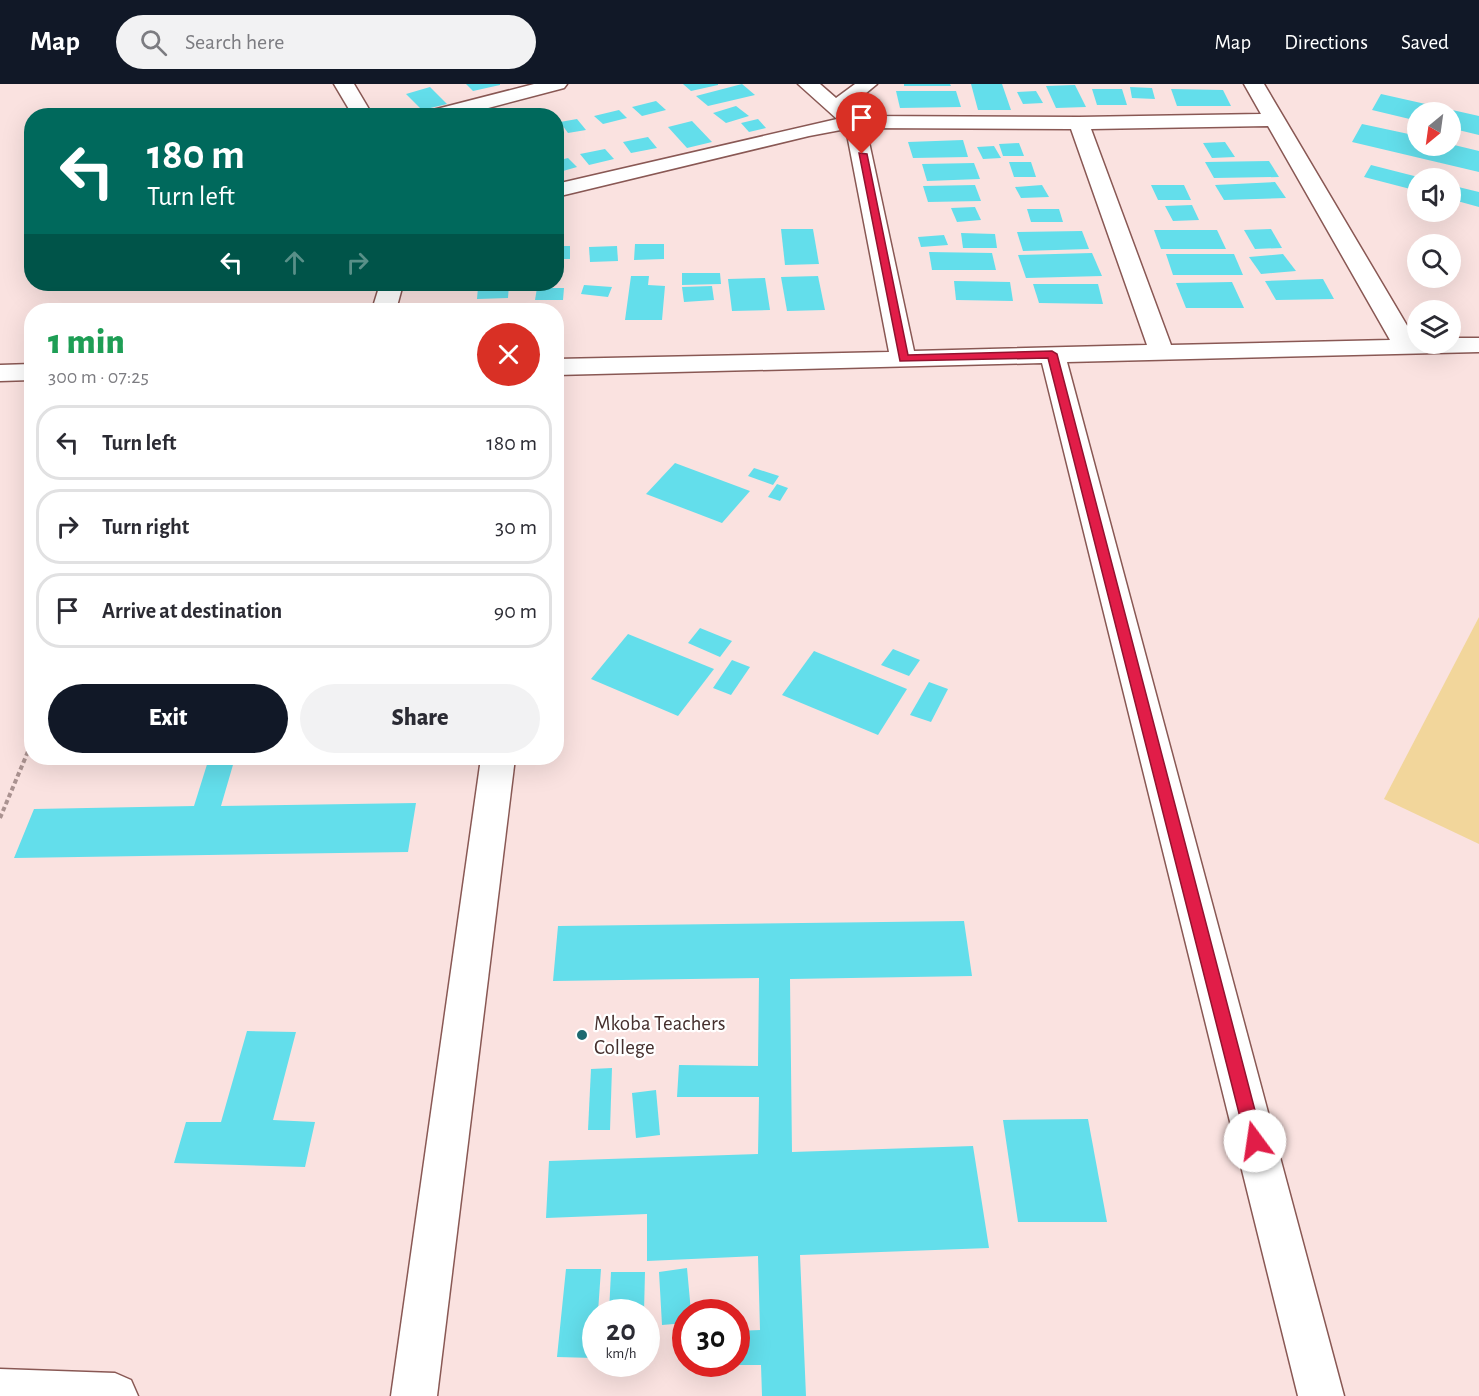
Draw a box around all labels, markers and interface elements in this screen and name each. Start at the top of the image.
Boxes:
search box [116,15,536,69]
icon: search [137,26,170,59]
text: Map [30,28,80,56]
text: Search here [185,31,284,53]
text: Map [1215,32,1251,53]
text: Directions [1284,32,1368,53]
text: Saved [1401,32,1449,53]
pin [836,92,887,154]
icon: arrive [845,101,878,134]
north arrow [1407,102,1461,156]
map controls [1407,102,1461,354]
icon: left [48,132,126,210]
text: 180 m [147,134,245,176]
button: sound [1407,168,1461,222]
text: Turn left [147,183,235,210]
button: search [1407,234,1461,288]
icon: left [215,246,248,279]
icon: ahead [278,246,311,279]
icon: right [341,246,374,279]
button: layers [1407,300,1461,354]
button: close [477,323,540,386]
text: 1 min [48,324,125,360]
text: 300 m · 07:25 [48,367,149,387]
icon: left [51,426,84,459]
text: Turn left [102,432,176,454]
text: 180 m [486,432,537,454]
icon: right [51,510,84,543]
text: Turn right [102,516,189,538]
text: 30 m [495,516,537,538]
icon: arrive [51,594,84,627]
text: Arrive at destination [102,600,282,622]
text: 90 m [494,600,537,622]
button: Exit [48,684,288,753]
button: Share [300,684,540,753]
place label: Mkoba Teachers College [594,1013,726,1058]
marker: Mkoba Teachers College [575,1028,589,1042]
position arrow [1223,1109,1287,1173]
speed limit sign: 30 [672,1299,750,1377]
text: 20 [606,1316,636,1346]
text: km/h [606,1346,636,1361]

